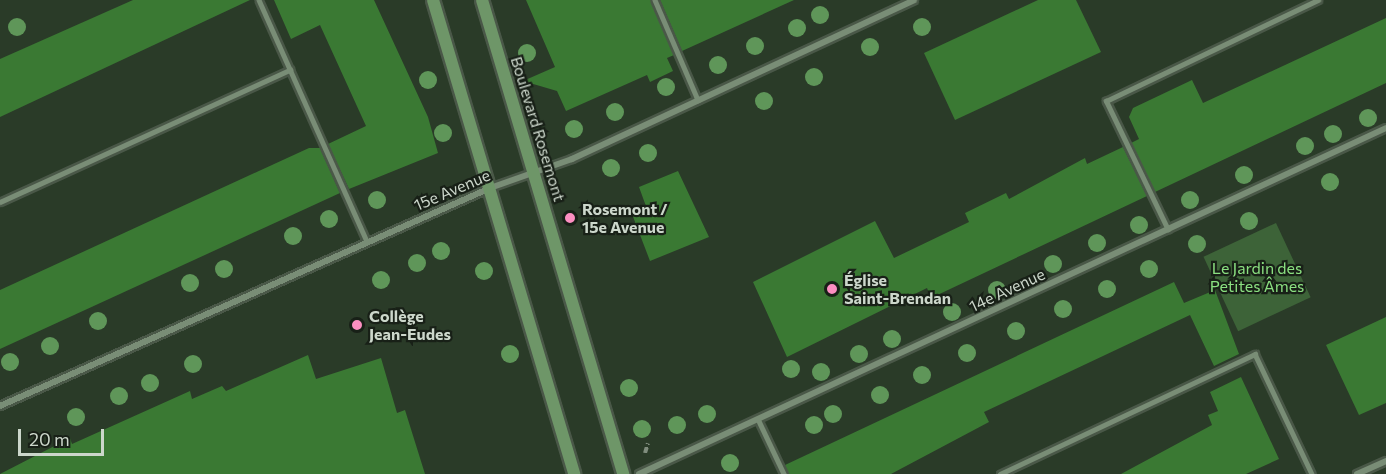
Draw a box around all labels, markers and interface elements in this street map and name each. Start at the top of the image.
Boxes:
street label: Boulevard Rosemont [507,54,569,204]
street label: 15e Avenue [411,165,493,215]
place label: Rosemont / 15e Avenue [582,199,668,237]
marker: Rosemont / 15e Avenue [563,211,577,225]
park label: Le Jardin des Petites Âmes [1210,258,1304,296]
street label: 14e Avenue [966,264,1048,316]
place label: Église Saint-Brendan [844,270,951,308]
marker: Église Saint-Brendan [825,282,839,296]
place label: Collège Jean-Eudes [369,306,451,344]
marker: Collège Jean-Eudes [350,318,364,332]
scale bar [21,417,106,455]
text: 20 m [29,428,70,450]

